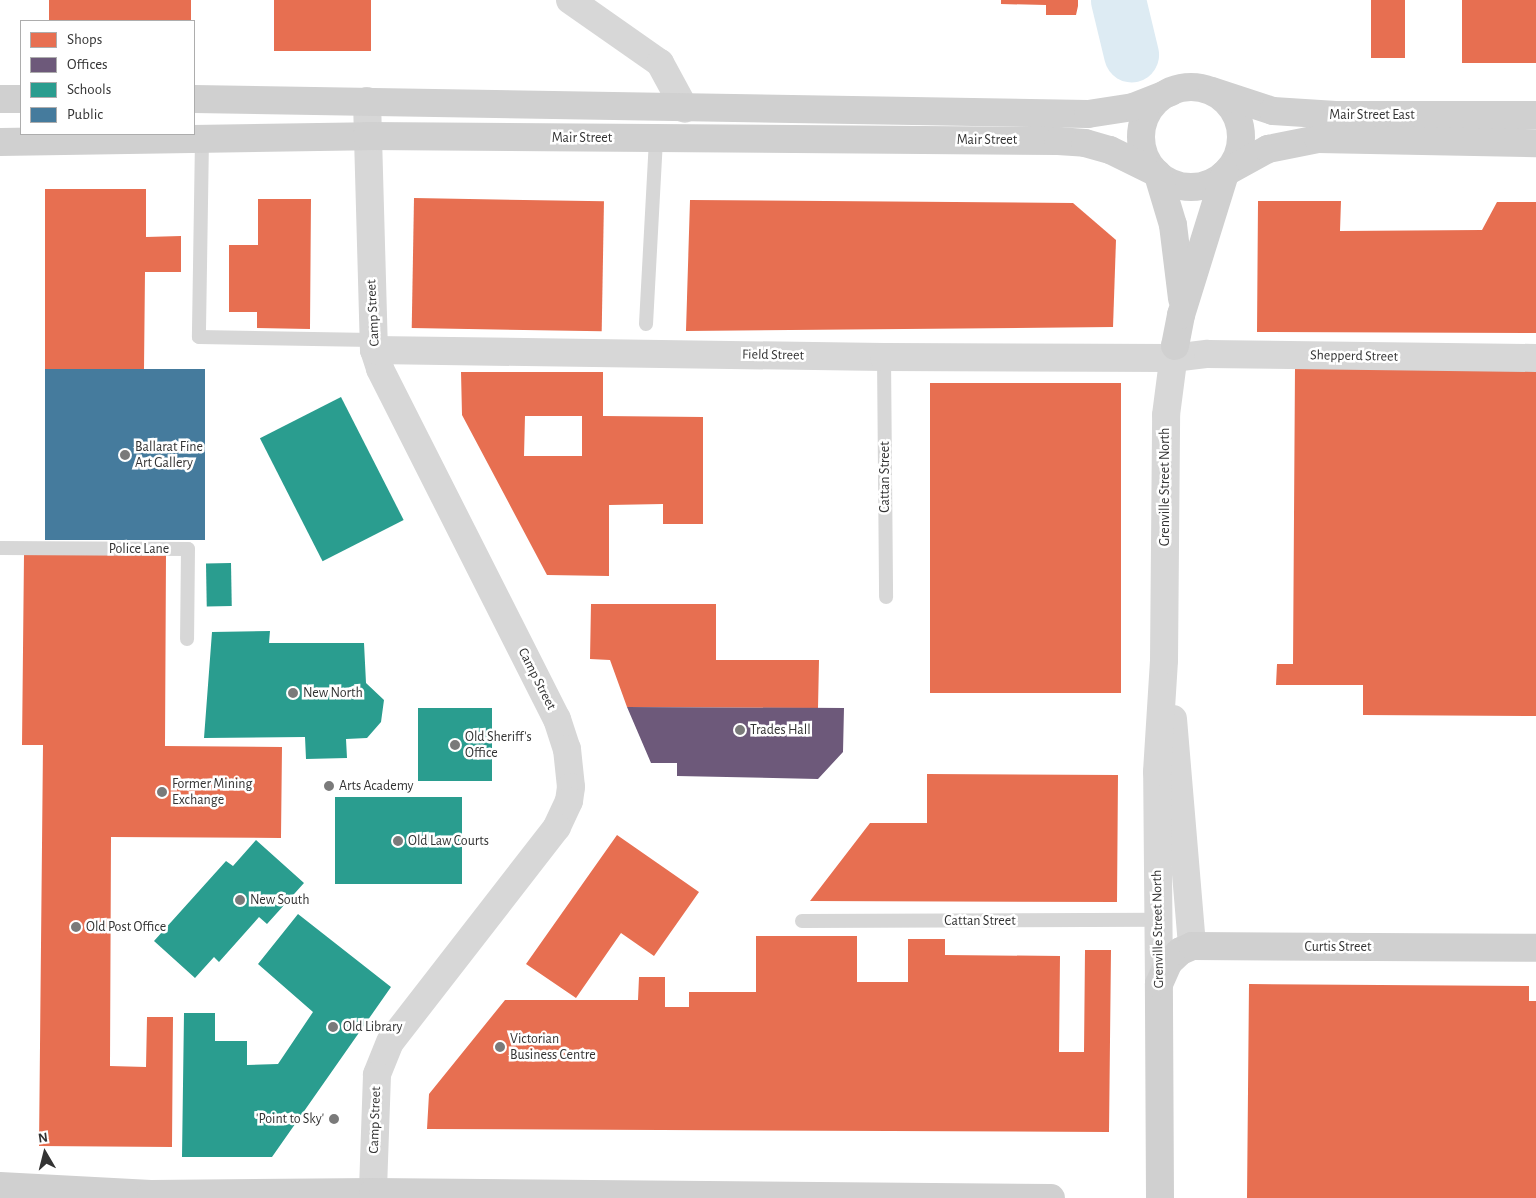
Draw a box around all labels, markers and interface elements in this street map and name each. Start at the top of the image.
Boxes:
legend [20,20,195,135]
text: Shops [67,32,102,47]
text: Offices [67,57,108,72]
text: Schools [67,82,111,97]
text: Public [67,107,103,122]
street label: Mair Street East [1329,107,1415,123]
street label: Mair Street [552,130,612,146]
street label: Mair Street [957,132,1017,148]
street label: Camp Street [363,279,383,347]
street label: Field Street [742,346,804,364]
street label: Shepperd Street [1310,347,1398,365]
street label: Grenville Street North [1157,428,1173,546]
place label: Ballarat Fine Art Gallery [135,439,203,472]
street label: Cattan Street [877,441,893,513]
marker: Ballarat Fine Art Gallery [119,449,131,461]
street label: Police Lane [109,541,169,557]
street label: Camp Street [514,645,560,713]
place label: New North [303,685,363,701]
marker: New North [287,687,299,699]
place label: Trades Hall [750,722,811,738]
marker: Trades Hall [734,724,746,736]
place label: Old Sheriff's Office [465,729,532,762]
marker: Old Sheriff's Office [449,739,461,751]
place label: Former Mining Exchange [172,776,252,809]
place label: Arts Academy [339,778,414,794]
marker: Arts Academy [323,780,335,792]
marker: Former Mining Exchange [156,786,168,798]
place label: Old Law Courts [408,833,489,849]
marker: Old Law Courts [392,835,404,847]
street label: Grenville Street North [1149,870,1167,988]
place label: New South [250,892,310,908]
marker: New South [234,894,246,906]
street label: Cattan Street [944,913,1016,929]
place label: Old Post Office [86,919,166,935]
marker: Old Post Office [70,921,82,933]
street label: Curtis Street [1305,939,1371,955]
place label: Old Library [343,1019,403,1035]
marker: Old Library [327,1021,339,1033]
place label: Victorian Business Centre [510,1031,596,1064]
marker: Victorian Business Centre [494,1041,506,1053]
street label: Camp Street [365,1086,385,1154]
place label: 'Point to Sky' [256,1111,324,1127]
marker: 'Point to Sky' [328,1113,340,1125]
north arrow [20,1128,70,1178]
text: N [37,1131,49,1146]

